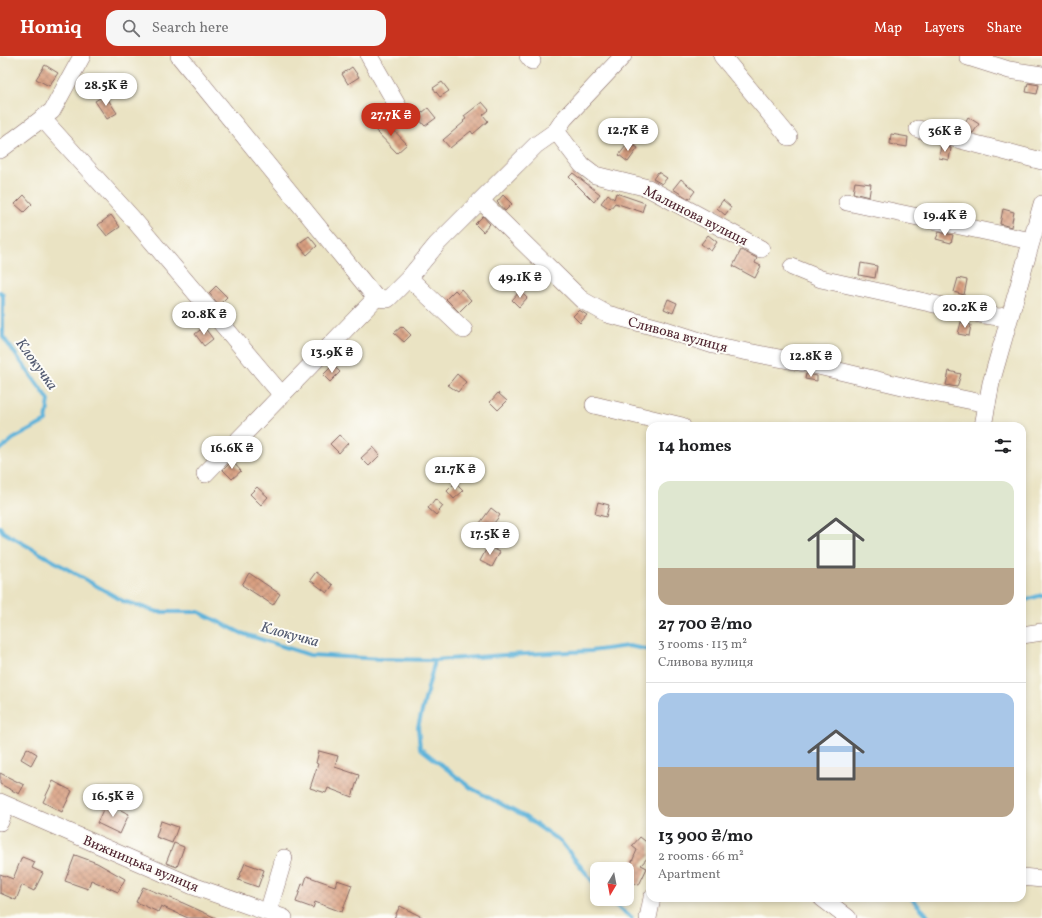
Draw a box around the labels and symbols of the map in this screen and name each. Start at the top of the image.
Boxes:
pin: 28.5K ₴ [69,73,143,107]
pin: 27.7K ₴ [354,103,428,137]
pin: 12.7K ₴ [591,118,665,152]
pin: 36K ₴ [917,119,973,153]
street label: Малинова вулиця [640,182,751,251]
pin: 19.4K ₴ [908,203,982,237]
pin: 49.1K ₴ [483,265,557,299]
pin: 20.2K ₴ [928,295,1002,329]
pin: 20.8K ₴ [167,302,241,336]
street label: Сливова вулиця [626,313,730,358]
water label: Клокучка [10,335,62,395]
pin: 13.9K ₴ [295,340,369,374]
pin: 12.8K ₴ [774,344,848,378]
pin: 16.6K ₴ [195,436,269,470]
pin: 21.7K ₴ [418,457,492,491]
pin: 17.5K ₴ [453,522,527,556]
water label: Клокучка [258,618,321,653]
pin: 16.5K ₴ [76,784,150,818]
street label: Вижницька вулиця [80,831,201,897]
north arrow [590,862,634,906]

